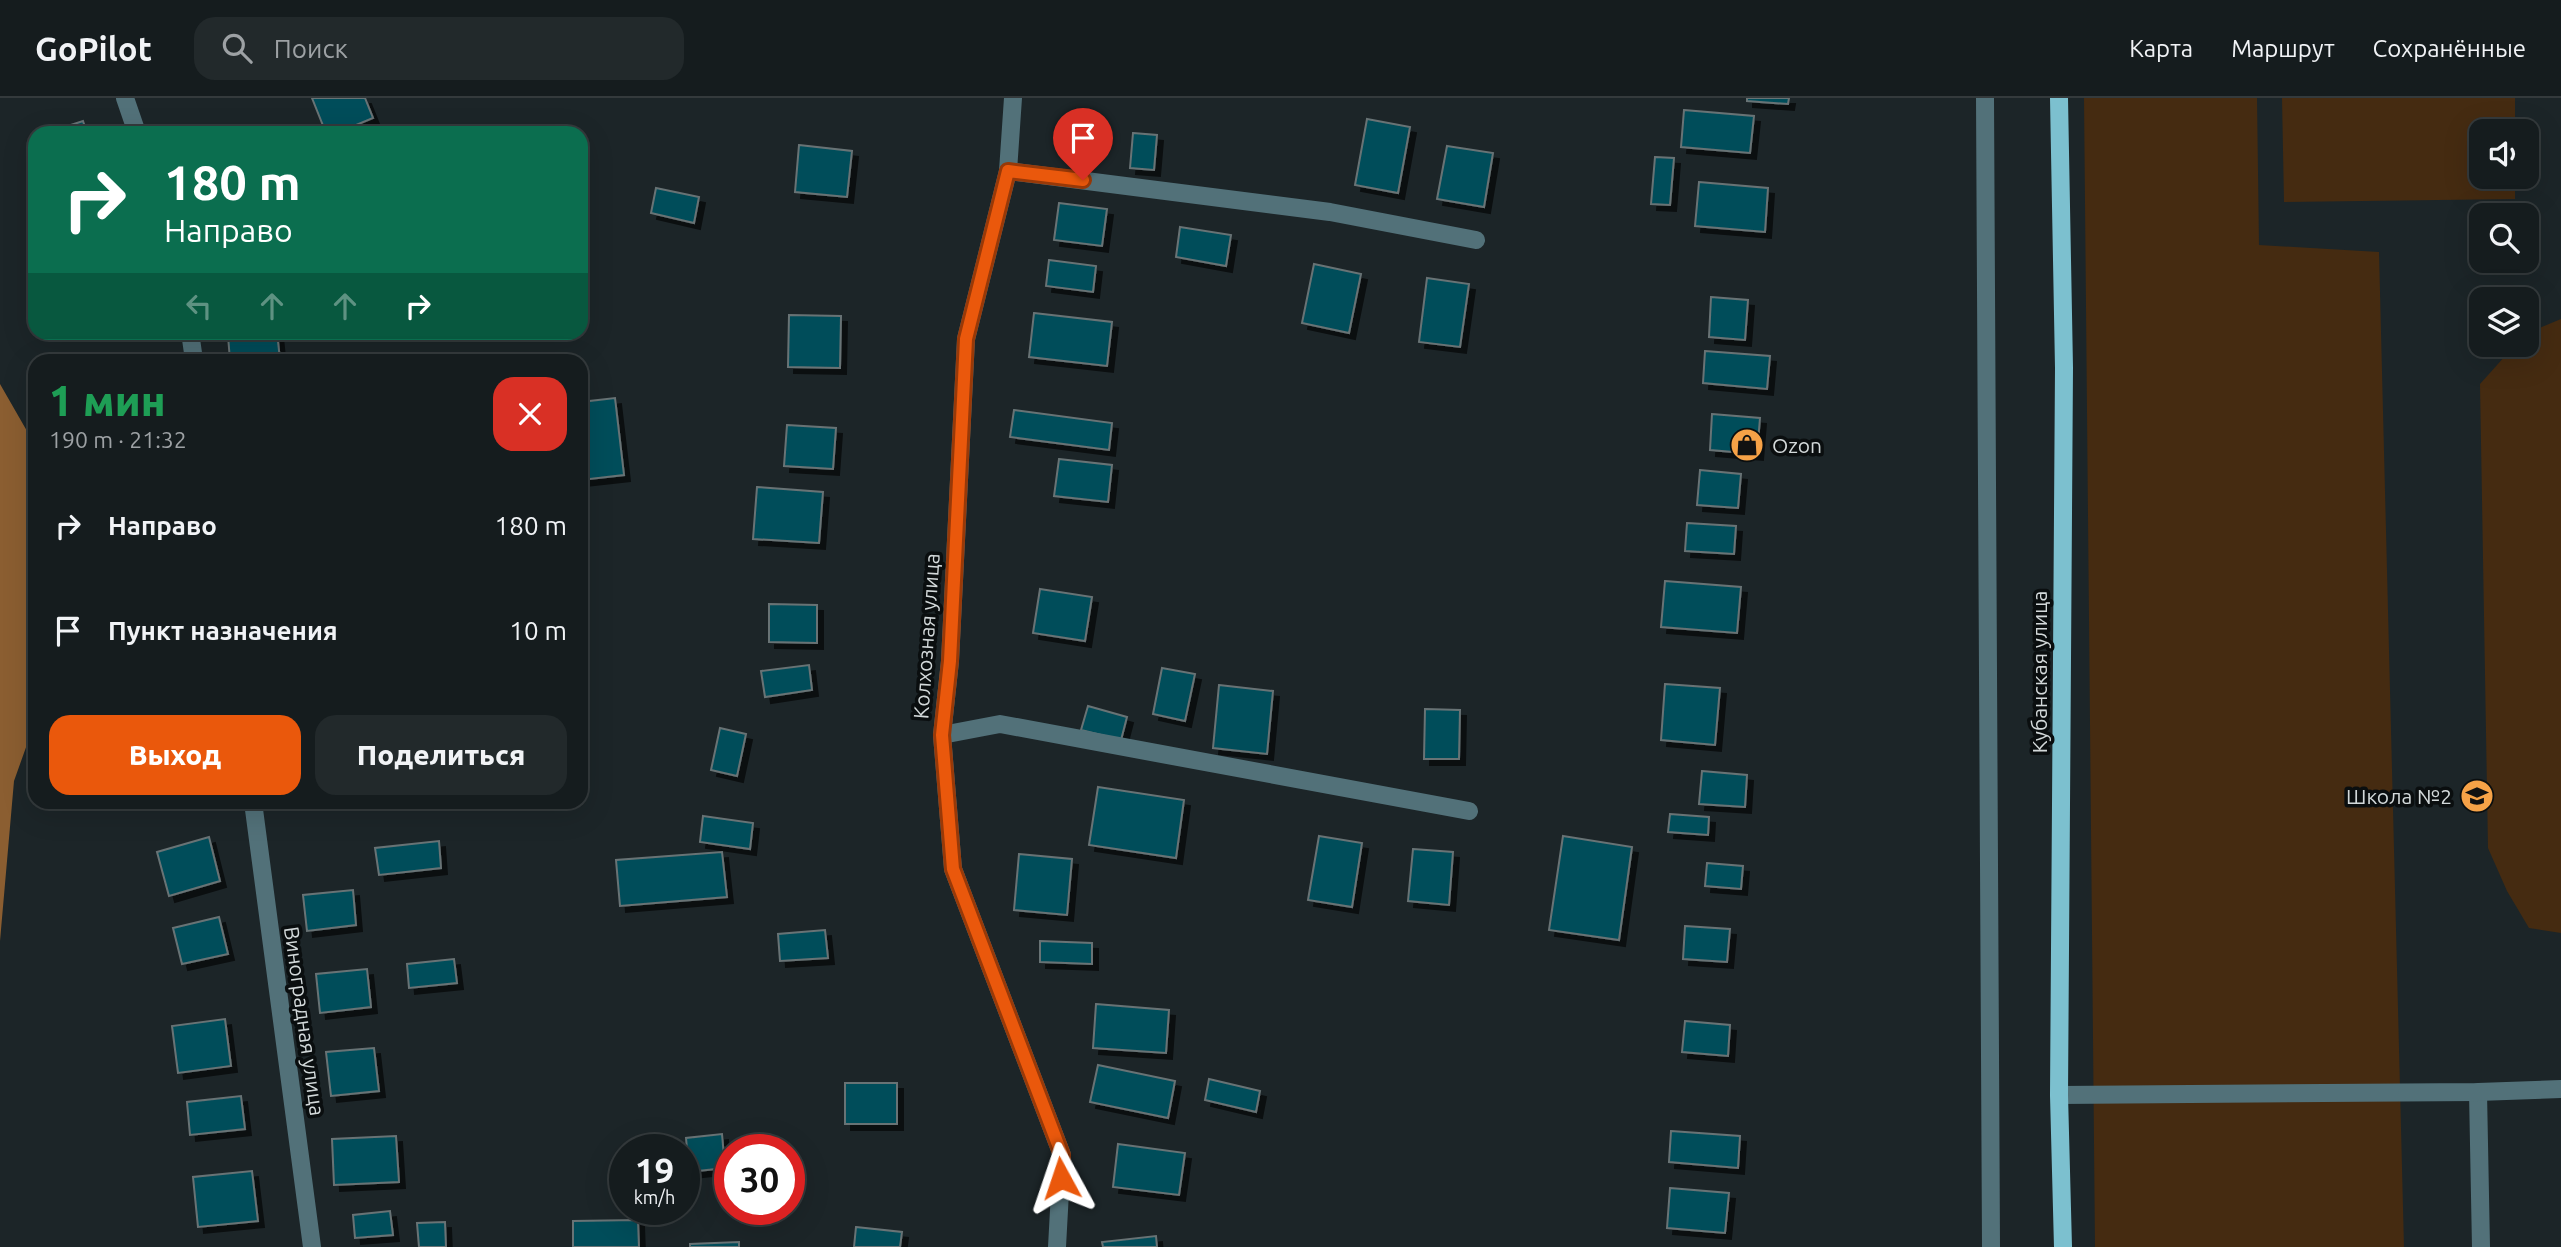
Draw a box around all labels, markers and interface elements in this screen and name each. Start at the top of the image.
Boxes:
search box [194,17,684,80]
icon: search [218,29,256,67]
text: GoPilot [35,30,152,67]
text: Поиск [274,34,348,63]
text: Карта [2129,35,2193,62]
text: Маршрут [2231,35,2335,62]
text: Сохранённые [2373,35,2526,62]
pin [1053,108,1113,180]
icon: arrive [1064,119,1102,157]
map controls [2469,119,2539,357]
button: sound [2469,119,2539,189]
icon: right [49,154,140,245]
text: 180 m [164,154,301,209]
button: search [2469,203,2539,273]
text: Направо [164,212,293,248]
icon: left [180,287,218,325]
icon: ahead [253,287,291,325]
icon: ahead [326,287,364,325]
icon: right [399,287,437,325]
button: layers [2469,287,2539,357]
text: 1 мин [49,377,166,424]
button: close [493,377,567,451]
shop icon: Ozon [1728,426,1766,464]
text: 190 m · 21:32 [49,427,187,452]
place label: Ozon [1772,433,1822,457]
icon: right [49,507,87,545]
text: Направо [108,511,217,540]
text: 180 m [495,511,567,540]
street label: Колхозная улица [908,552,944,720]
street label: Кубанская улица [2027,591,2051,753]
icon: arrive [49,612,87,650]
text: Пункт назначения [108,616,338,645]
text: 10 m [509,616,567,645]
button: Выход [49,715,301,795]
button: Поделиться [315,715,567,795]
school or university icon: Школа №2 [2458,777,2496,815]
place label: Школа №2 [2346,784,2452,808]
street label: Виноградная улица [280,925,330,1117]
speed limit sign: 30 [714,1134,805,1225]
position arrow [1024,1141,1098,1215]
text: 19 [635,1150,674,1190]
text: km/h [634,1187,675,1207]

